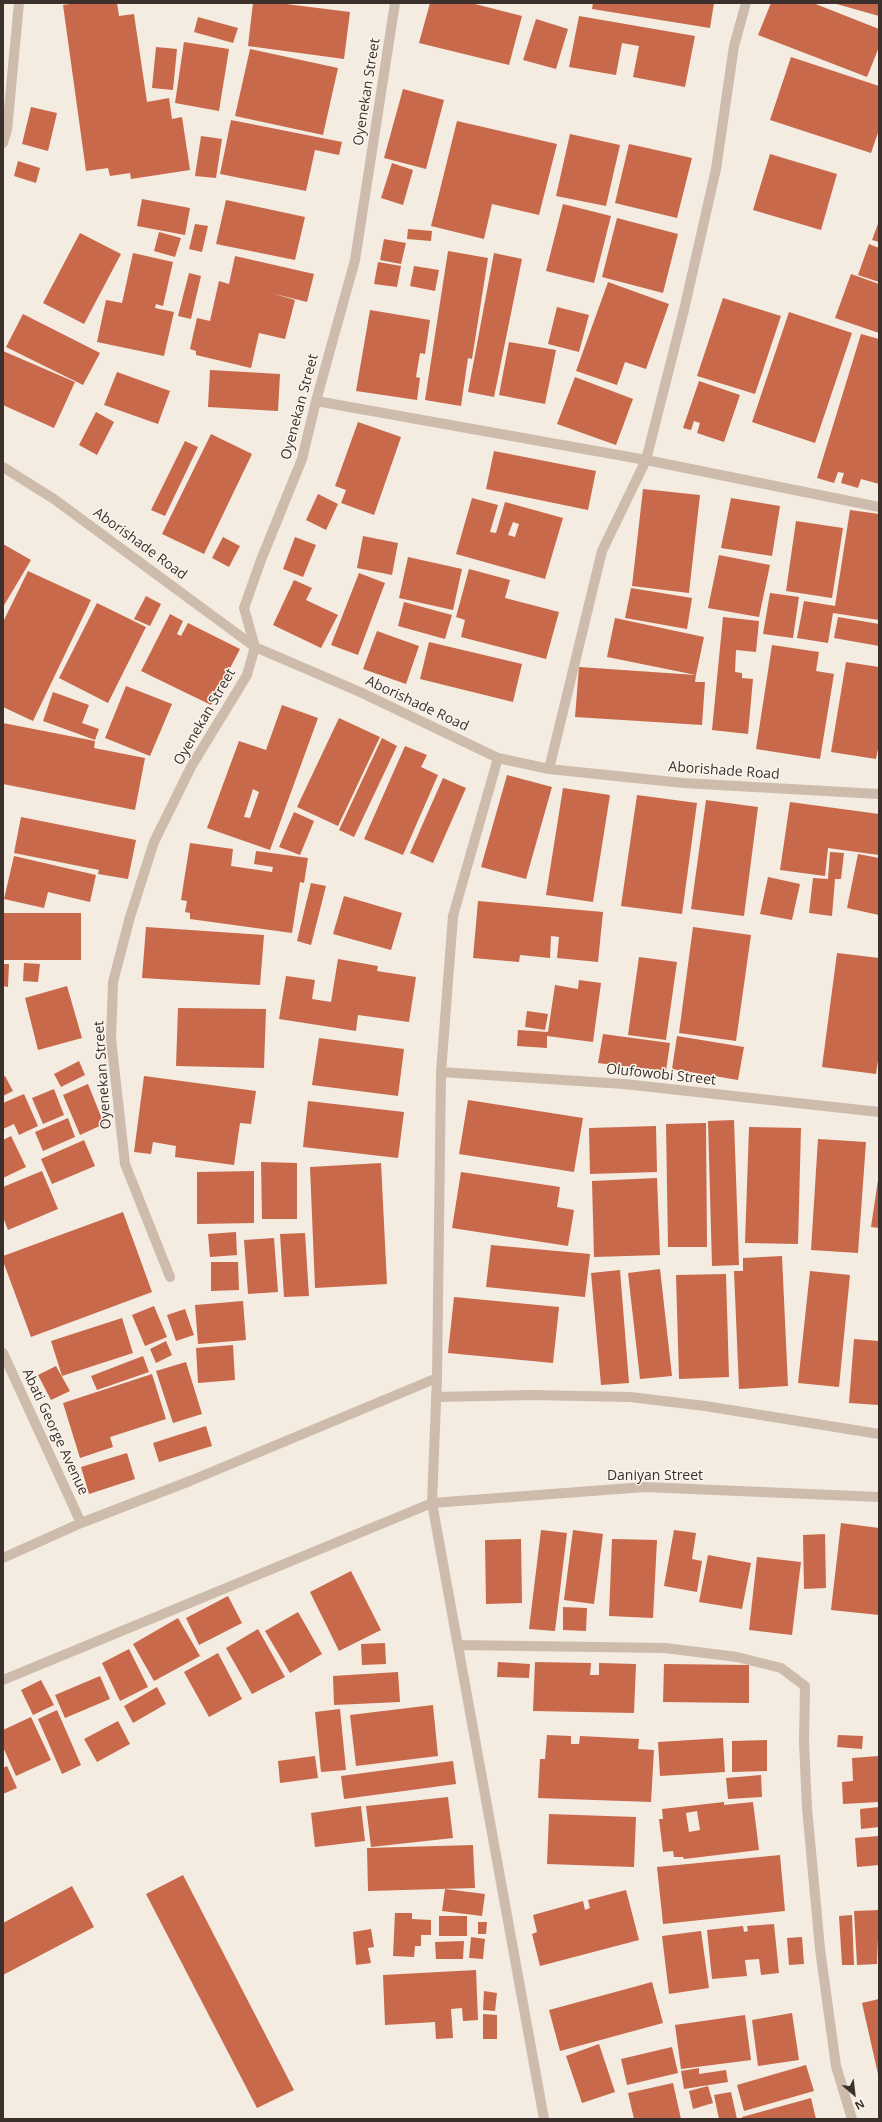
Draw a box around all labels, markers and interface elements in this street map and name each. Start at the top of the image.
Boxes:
street label: Oyenekan Street [350,37,384,147]
street label: Oyenekan Street [278,352,322,462]
street label: Aborishade Road [90,504,190,584]
street label: Oyenekan Street [171,666,239,768]
street label: Aborishade Road [363,673,471,735]
street label: Aborishade Road [668,759,780,783]
street label: Oyenekan Street [91,1020,115,1130]
street label: Olufowobi Street [605,1061,717,1089]
street label: Abati George Avenue [18,1366,92,1498]
street label: Daniyan Street [607,1468,703,1484]
north arrow [834,2074,874,2114]
text: N [852,2096,867,2114]

